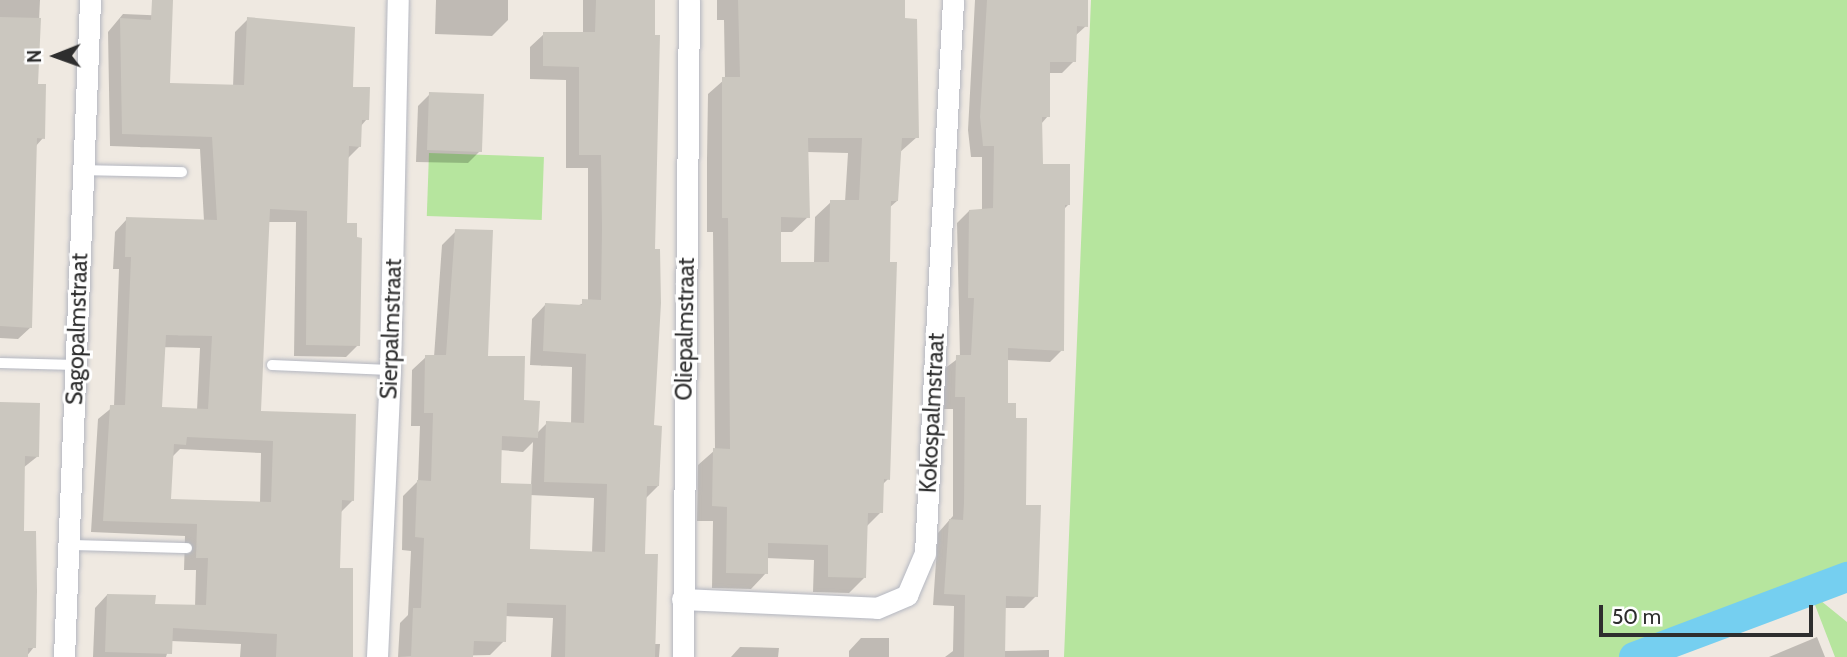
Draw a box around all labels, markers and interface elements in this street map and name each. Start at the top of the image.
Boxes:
north arrow [21,21,91,91]
text: N [23,49,46,63]
street label: Sagopalmstraat [61,253,93,405]
street label: Oliepalmstraat [670,257,700,401]
street label: Sierpalmstraat [375,258,407,400]
street label: Kokospalmstraat [914,332,950,494]
scale bar [1602,590,1815,634]
text: 50 m [1612,604,1661,629]

